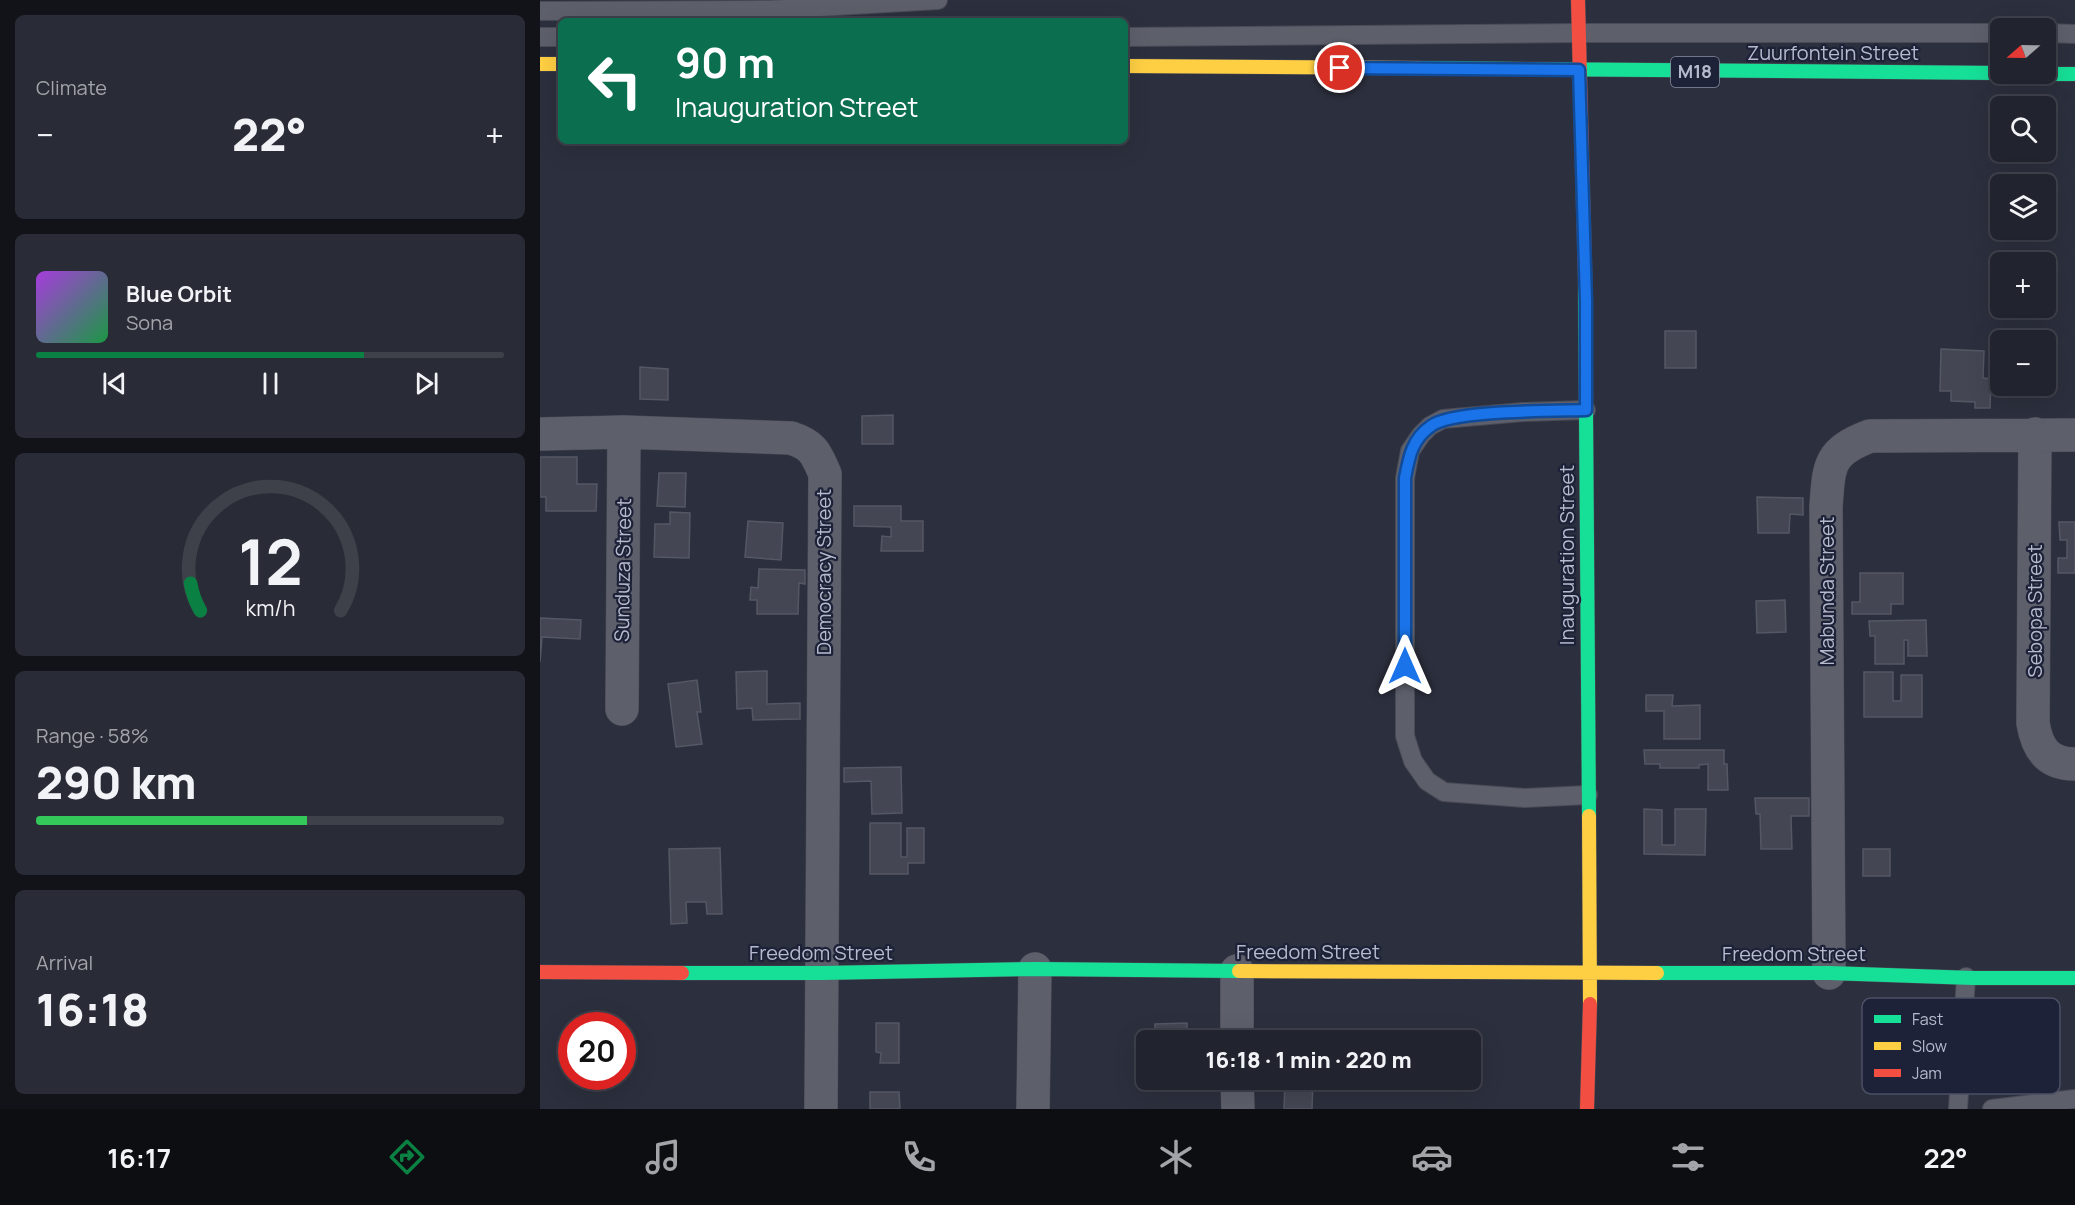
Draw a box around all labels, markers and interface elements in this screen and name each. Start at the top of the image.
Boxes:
north arrow [1990,18,2056,84]
map controls [1990,18,2056,396]
text: 90 m [675,33,775,91]
street label: Zuurfontein Street [1747,39,1919,66]
icon: left [576,42,654,120]
pin [1314,42,1365,93]
icon: arrive [1323,51,1356,84]
road number: M18 [1671,57,1719,87]
text: Climate [36,74,107,101]
text: Inauguration Street [675,88,918,125]
button: search [1990,96,2056,162]
text: 22° [232,103,307,165]
text: − [36,112,54,157]
text: + [485,112,504,157]
button: layers [1990,174,2056,240]
button: + [1990,252,2056,318]
text: Blue Orbit [126,279,232,309]
text: Sona [126,309,173,336]
button: − [1990,330,2056,396]
icon: previous [98,367,131,400]
icon: pause [254,367,287,400]
icon: next [410,367,443,400]
street label: Inauguration Street [1553,465,1580,645]
street label: Democracy Street [810,489,837,655]
street label: Sunduza Street [608,498,637,642]
street label: Mabunda Street [1813,516,1840,666]
text: 12 [238,519,302,605]
street label: Sebopa Street [2021,544,2048,678]
text: km/h [245,594,295,623]
position arrow [1373,634,1437,698]
text: Range · 58% [36,722,149,749]
text: 290 km [36,751,197,813]
street label: Freedom Street [1236,938,1380,965]
street label: Freedom Street [749,939,893,966]
street label: Freedom Street [1722,940,1866,967]
text: Arrival [36,949,93,976]
text: 16:18 [36,978,149,1040]
legend [1862,998,2060,1094]
text: Fast [1912,1008,1943,1030]
speed limit sign: 20 [558,1012,636,1090]
text: Slow [1912,1035,1947,1057]
text: 16:18 · 1 min · 220 m [1205,1045,1412,1075]
text: Jam [1912,1062,1942,1084]
icon: directions [386,1136,428,1178]
icon: music [642,1136,684,1178]
icon: phone [898,1136,940,1178]
icon: climate [1155,1136,1197,1178]
icon: car [1411,1136,1453,1178]
icon: filters [1667,1136,1709,1178]
text: 16:17 [107,1139,171,1176]
text: 22° [1923,1139,1968,1176]

